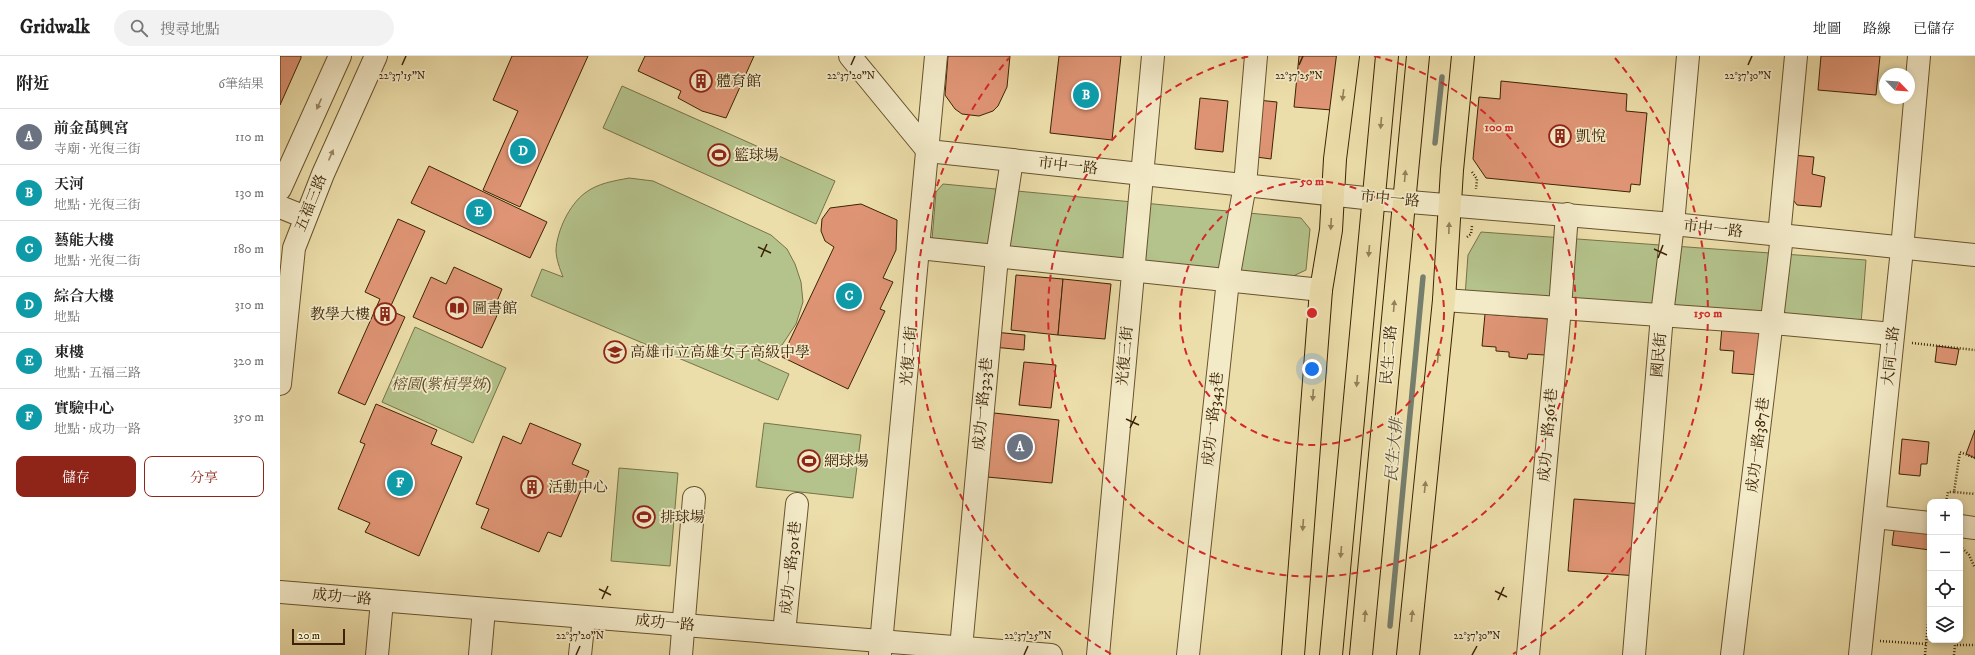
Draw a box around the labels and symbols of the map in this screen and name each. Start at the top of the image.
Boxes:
building icon: 體育館 [688,68,714,94]
north arrow [1879,68,1915,104]
text: 22°37'15"N [379,70,425,82]
text: 22°37'20"N [827,70,875,82]
text: 22°37'25"N [1275,70,1323,82]
text: 22°37'30"N [1725,70,1771,82]
place label: 體育館 [716,72,761,91]
pin: B [1073,80,1099,110]
one-way arrow [1340,89,1347,101]
one-way arrow [316,99,322,110]
one-way arrow [1377,117,1384,129]
text: 100 m [1485,120,1513,135]
building icon: 凱悅 [1547,123,1573,149]
place label: 凱悅 [1576,127,1606,146]
pin: D [510,136,536,166]
sports icon: 籃球場 [706,142,732,168]
place label: 籃球場 [734,146,779,165]
one-way arrow [328,150,334,161]
street label: 市中一路 [1037,153,1099,179]
one-way arrow [1402,170,1409,182]
street label: 五福三路 [291,172,331,234]
text: 50 m [1299,174,1324,189]
street label: 市中一路 [1359,187,1421,211]
pin: E [466,197,492,227]
street label: 市中一路 [1682,216,1744,242]
one-way arrow [1328,218,1334,231]
one-way arrow [1446,221,1452,234]
one-way arrow [1366,245,1372,257]
pin: C [836,281,862,311]
library icon: 圖書館 [444,295,470,321]
place label: 圖書館 [472,299,517,318]
one-way arrow [1390,299,1397,312]
building icon: 教學大樓 [372,301,398,327]
place label: 教學大樓 [310,305,370,324]
centre of rings [1305,306,1319,320]
text: 150 m [1694,306,1722,321]
street label: 民生二路 [1377,324,1401,386]
street label: 光復二街 [897,325,921,387]
street label: 光復三街 [1113,325,1137,387]
street label: 大同二路 [1878,325,1904,387]
street label: 國民街 [1648,332,1670,378]
school or university icon: 高雄市立高雄女子高級中學 [602,339,628,365]
place label: 高雄市立高雄女子高級中學 [630,343,810,362]
one-way arrow [1435,351,1441,363]
street label: 成功一路323巷 [969,357,997,451]
your location [1302,359,1322,379]
street label: 成功一路343巷 [1199,371,1227,467]
park label: 榕園(紫槓學姊) [391,375,491,394]
one-way arrow [1354,375,1360,387]
street label: 成功一路361巷 [1534,387,1562,483]
one-way arrow [1310,389,1317,401]
street label: 成功一路387巷 [1743,396,1773,494]
water label: 民生大排 [1381,415,1407,483]
pin: A [1007,432,1033,462]
sports icon: 網球場 [796,448,822,474]
place label: 網球場 [824,452,869,471]
pin: F [387,468,413,498]
building icon: 活動中心 [519,474,545,500]
place label: 活動中心 [548,478,608,497]
one-way arrow [1422,481,1428,493]
sports icon: 排球場 [631,504,657,530]
place label: 排球場 [660,508,705,527]
one-way arrow [1300,519,1307,531]
street label: 成功一路301巷 [777,520,805,616]
one-way arrow [1338,546,1344,558]
street label: 成功一路 [311,585,373,609]
one-way arrow [1361,610,1368,622]
one-way arrow [1409,610,1416,622]
street label: 成功一路 [634,611,696,635]
scale bar [292,627,345,646]
text: 22°37'20"N [556,630,604,642]
text: 22°37'25"N [1004,630,1052,642]
text: 22°37'30"N [1454,630,1500,642]

